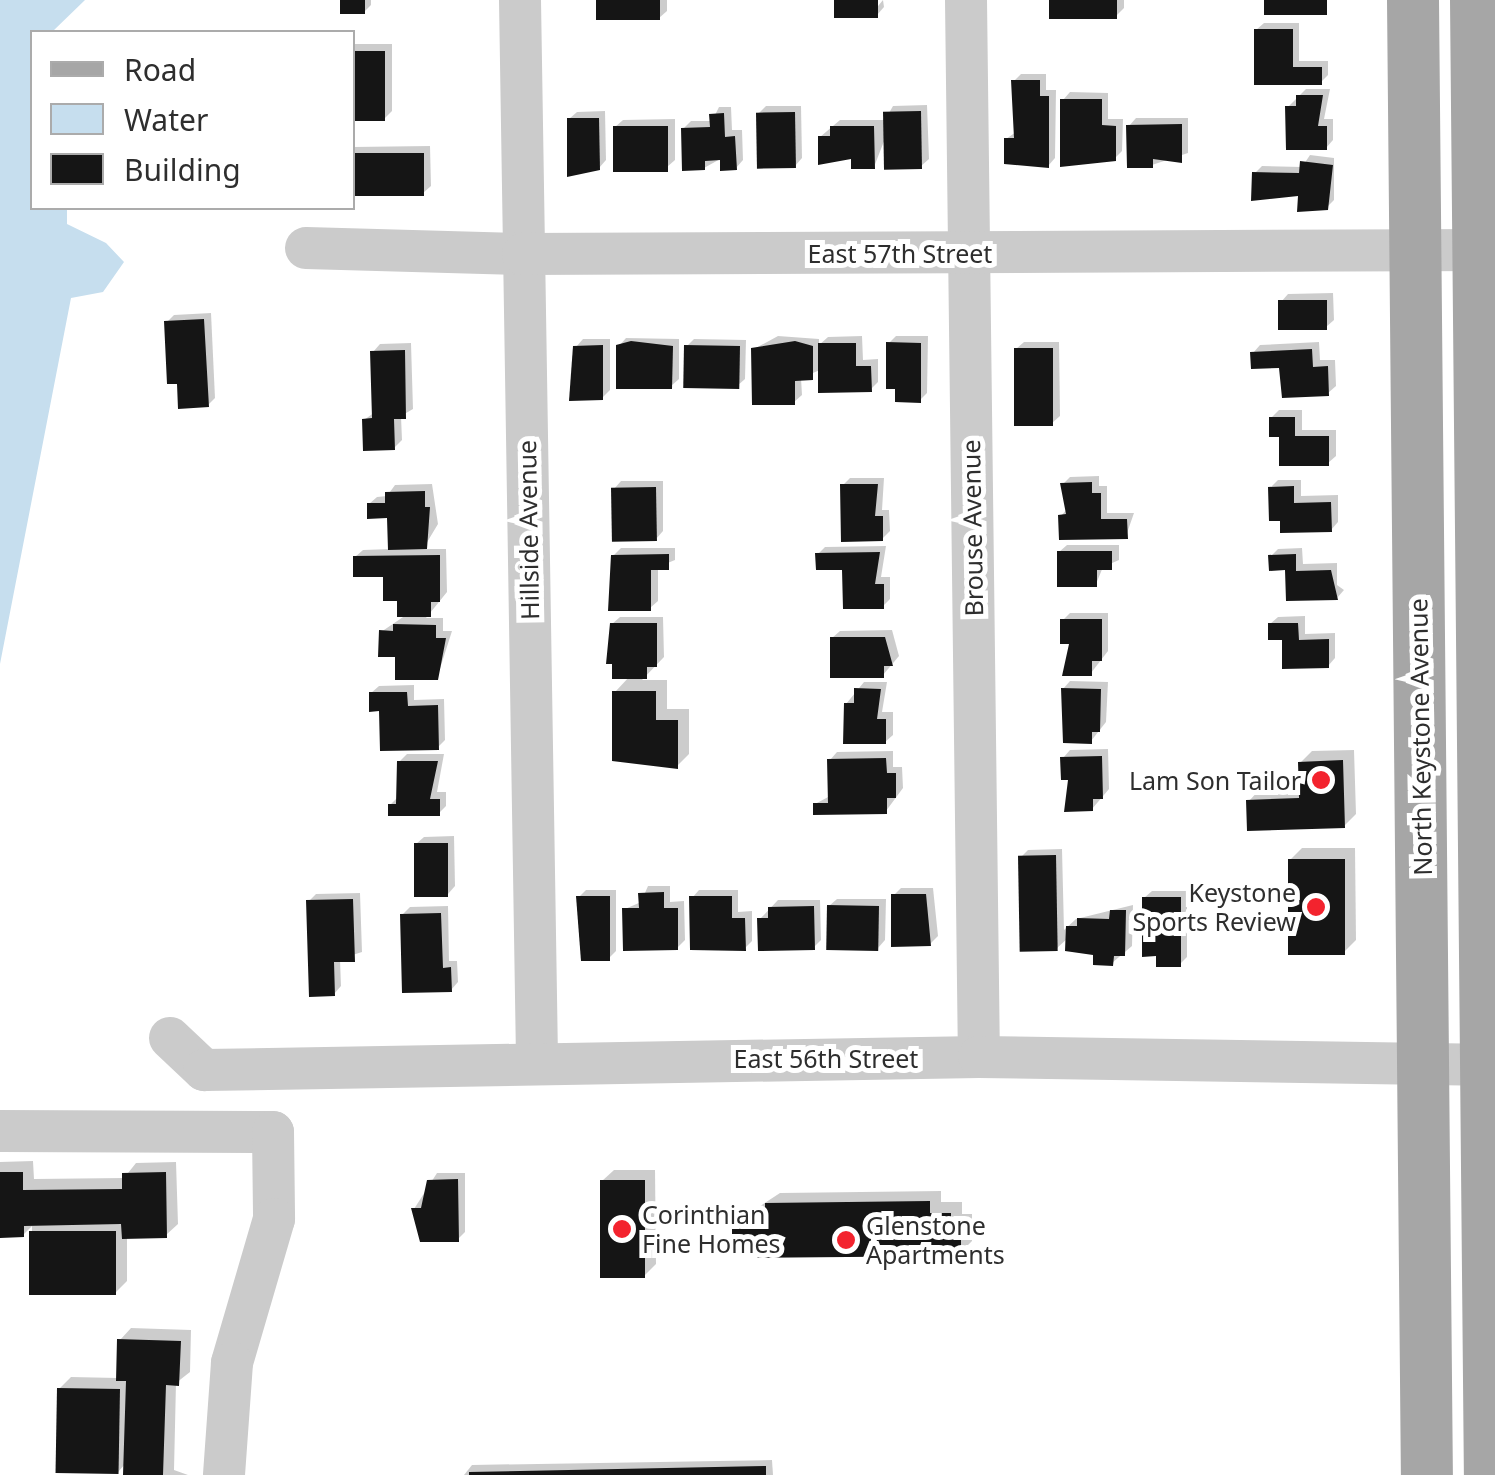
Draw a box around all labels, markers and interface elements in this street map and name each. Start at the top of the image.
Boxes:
legend [30,30,355,210]
text: Road [124,49,196,90]
text: Water [124,99,208,140]
text: Building [124,149,241,190]
street label: East 57th Street [808,238,992,268]
street label: Brouse Avenue [955,439,989,617]
street label: Hillside Avenue [511,440,545,620]
street label: North Keystone Avenue [1403,598,1437,876]
place label: Lam Son Tailor [1129,765,1301,795]
marker: Lam Son Tailor [1310,769,1332,791]
place label: Keystone Sports Review [1132,878,1296,937]
marker: Keystone Sports Review [1305,896,1327,918]
street label: East 56th Street [734,1043,918,1073]
place label: Corinthian Fine Homes [642,1200,781,1259]
place label: Glenstone Apartments [866,1211,1005,1270]
marker: Corinthian Fine Homes [611,1218,633,1240]
marker: Glenstone Apartments [835,1229,857,1251]

